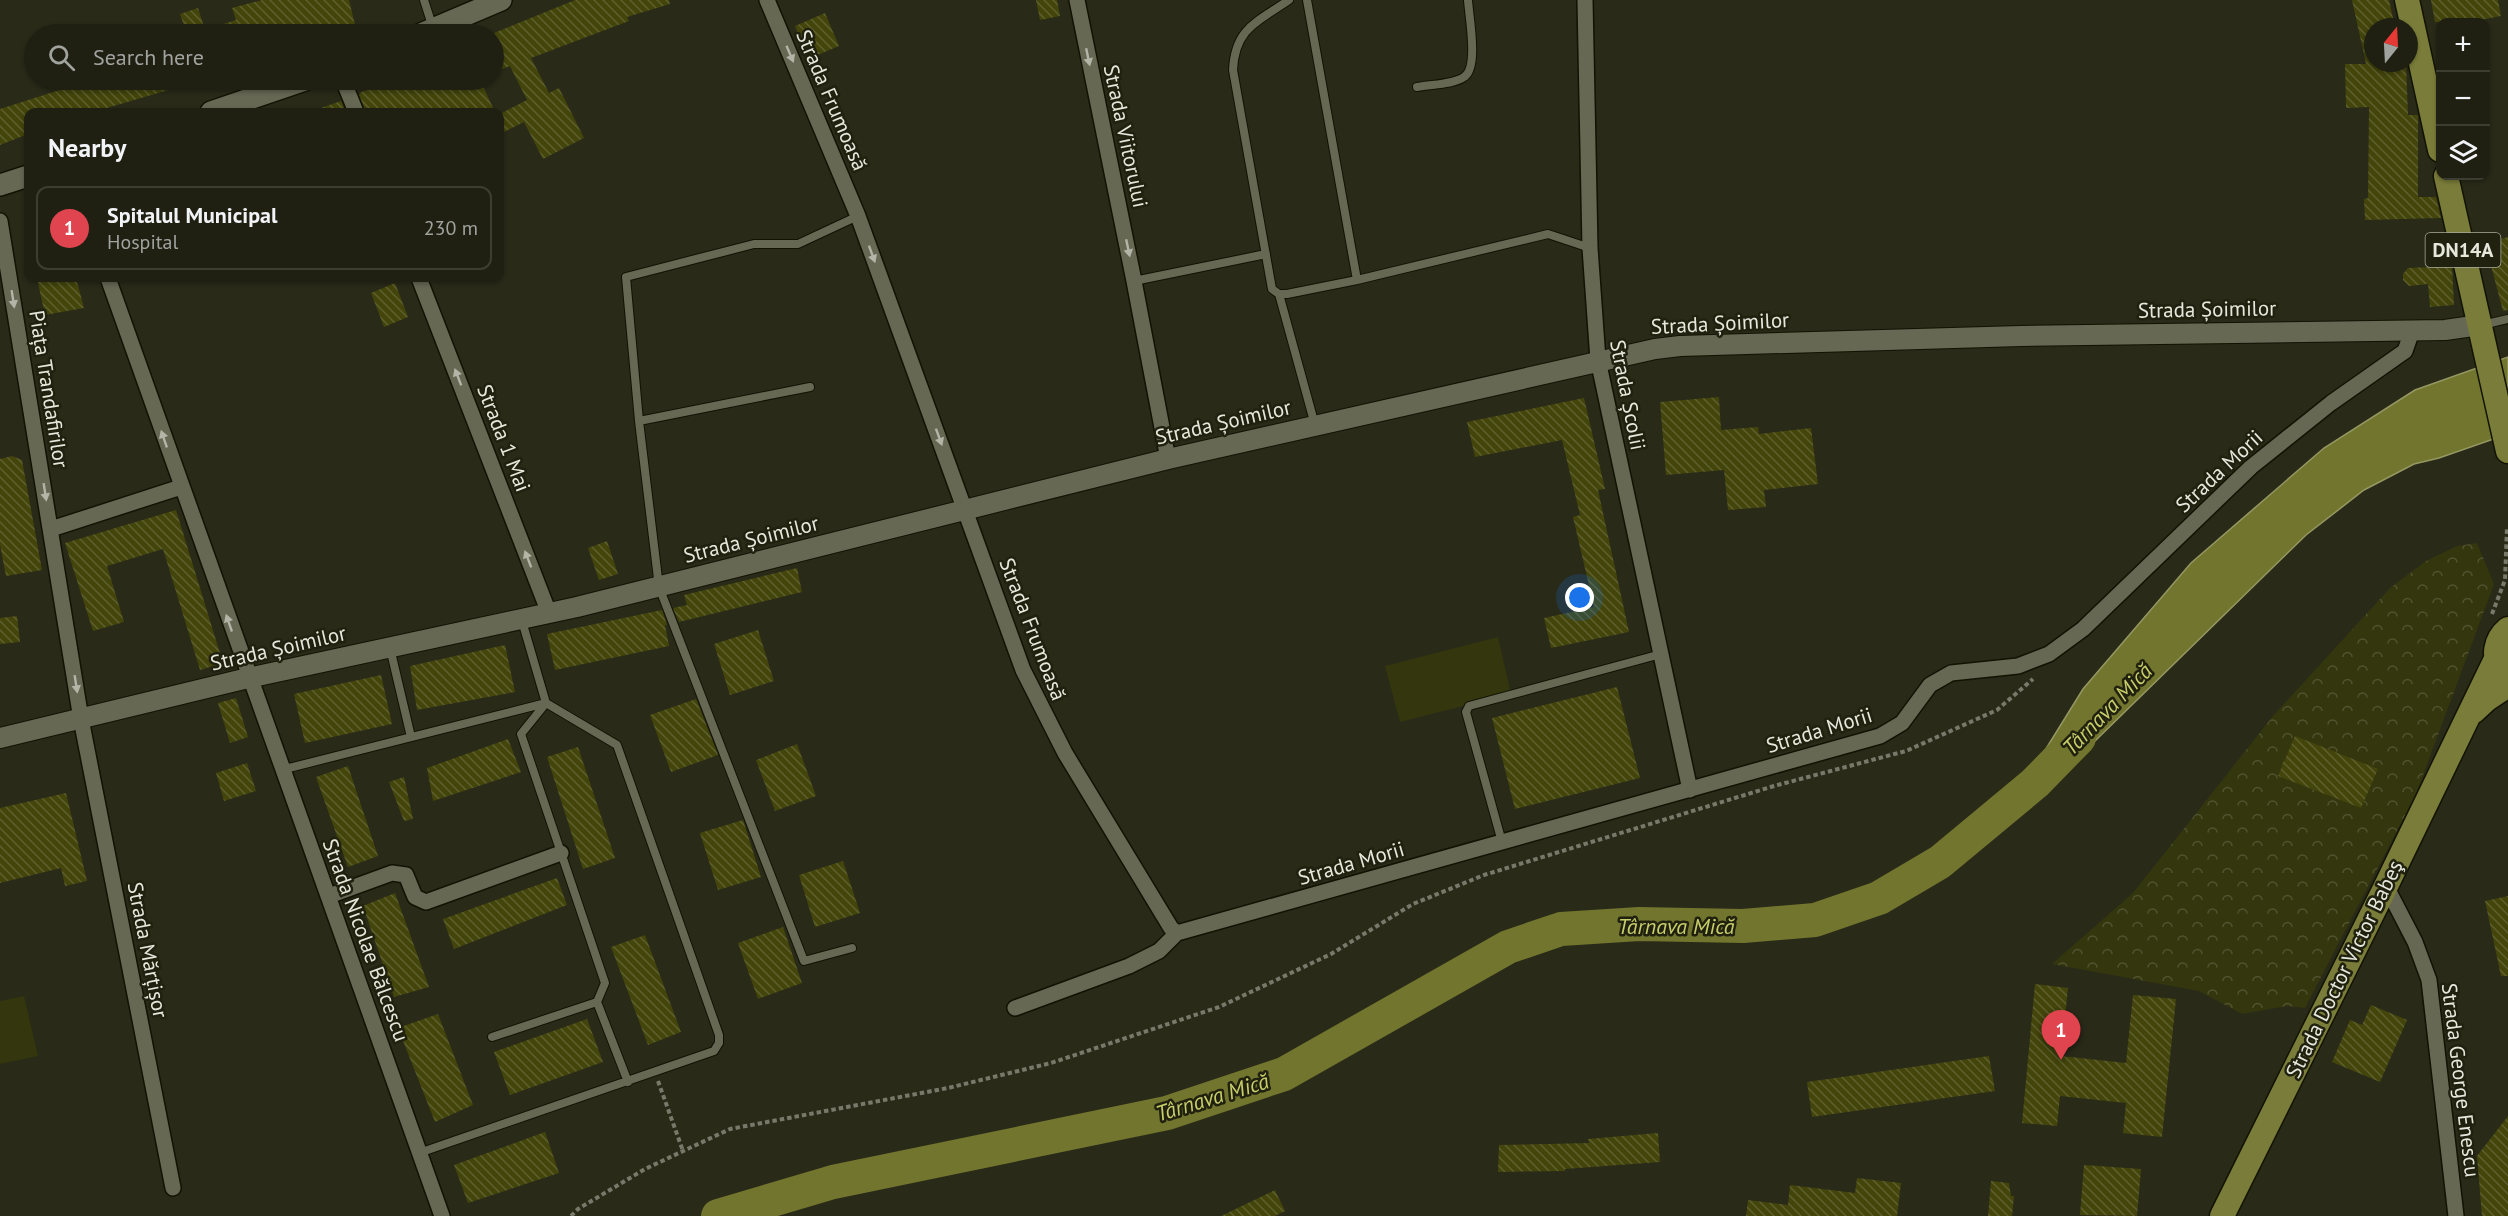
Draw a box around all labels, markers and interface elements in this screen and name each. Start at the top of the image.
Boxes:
north arrow [2364,18,2418,72]
map controls [2436,18,2490,180]
button: + [2436,18,2490,72]
search box [24,24,504,90]
street label: Strada Frumoasă [790,25,874,175]
icon: search [45,41,78,74]
text: Search here [93,43,204,71]
one-way arrow [786,45,795,63]
one-way arrow [1084,48,1093,67]
street label: Strada Viitorului [1098,62,1154,210]
button: − [2436,72,2490,126]
button: layers [2436,126,2490,180]
text: Nearby [48,131,126,164]
text: Spitalul Municipal [107,201,277,229]
text: 1 [64,215,75,241]
text: 230 m [424,215,478,241]
text: Hospital [107,229,178,255]
road number: DN14A [2426,233,2500,267]
one-way arrow [1124,239,1133,258]
one-way arrow [867,245,877,263]
one-way arrow [9,290,18,309]
street label: Strada Șoimilor [2138,294,2276,324]
street label: Strada Șoimilor [1650,306,1790,340]
street label: Piața Trandafirilor [23,308,75,470]
street label: Strada Școlii [1604,337,1652,453]
one-way arrow [452,367,462,385]
street label: Strada 1 Mai [471,380,537,496]
street label: Strada Șoimilor [1153,393,1293,451]
street label: Strada Morii [2170,424,2268,518]
one-way arrow [935,428,945,446]
one-way arrow [159,430,169,448]
one-way arrow [41,482,50,501]
street label: Strada Șoimilor [681,509,821,569]
one-way arrow [523,549,533,567]
street label: Strada Frumoasă [993,554,1073,704]
your location [1565,583,1594,612]
one-way arrow [223,614,233,632]
street label: Strada Șoimilor [208,619,348,677]
water label: Târnava Mică [2056,656,2159,761]
one-way arrow [71,675,80,694]
street label: Strada Morii [1763,701,1875,759]
street label: Strada Nicolae Bălcescu [317,835,415,1045]
street label: Strada Morii [1295,835,1407,891]
street label: Strada Doctor Victor Babeş [2279,856,2409,1082]
street label: Strada Mărțișor [122,880,174,1020]
water label: Târnava Mică [1617,912,1736,940]
street label: Strada George Enescu [2436,981,2486,1179]
pin: 1 [2042,1010,2080,1060]
water label: Târnava Mică [1152,1066,1273,1127]

